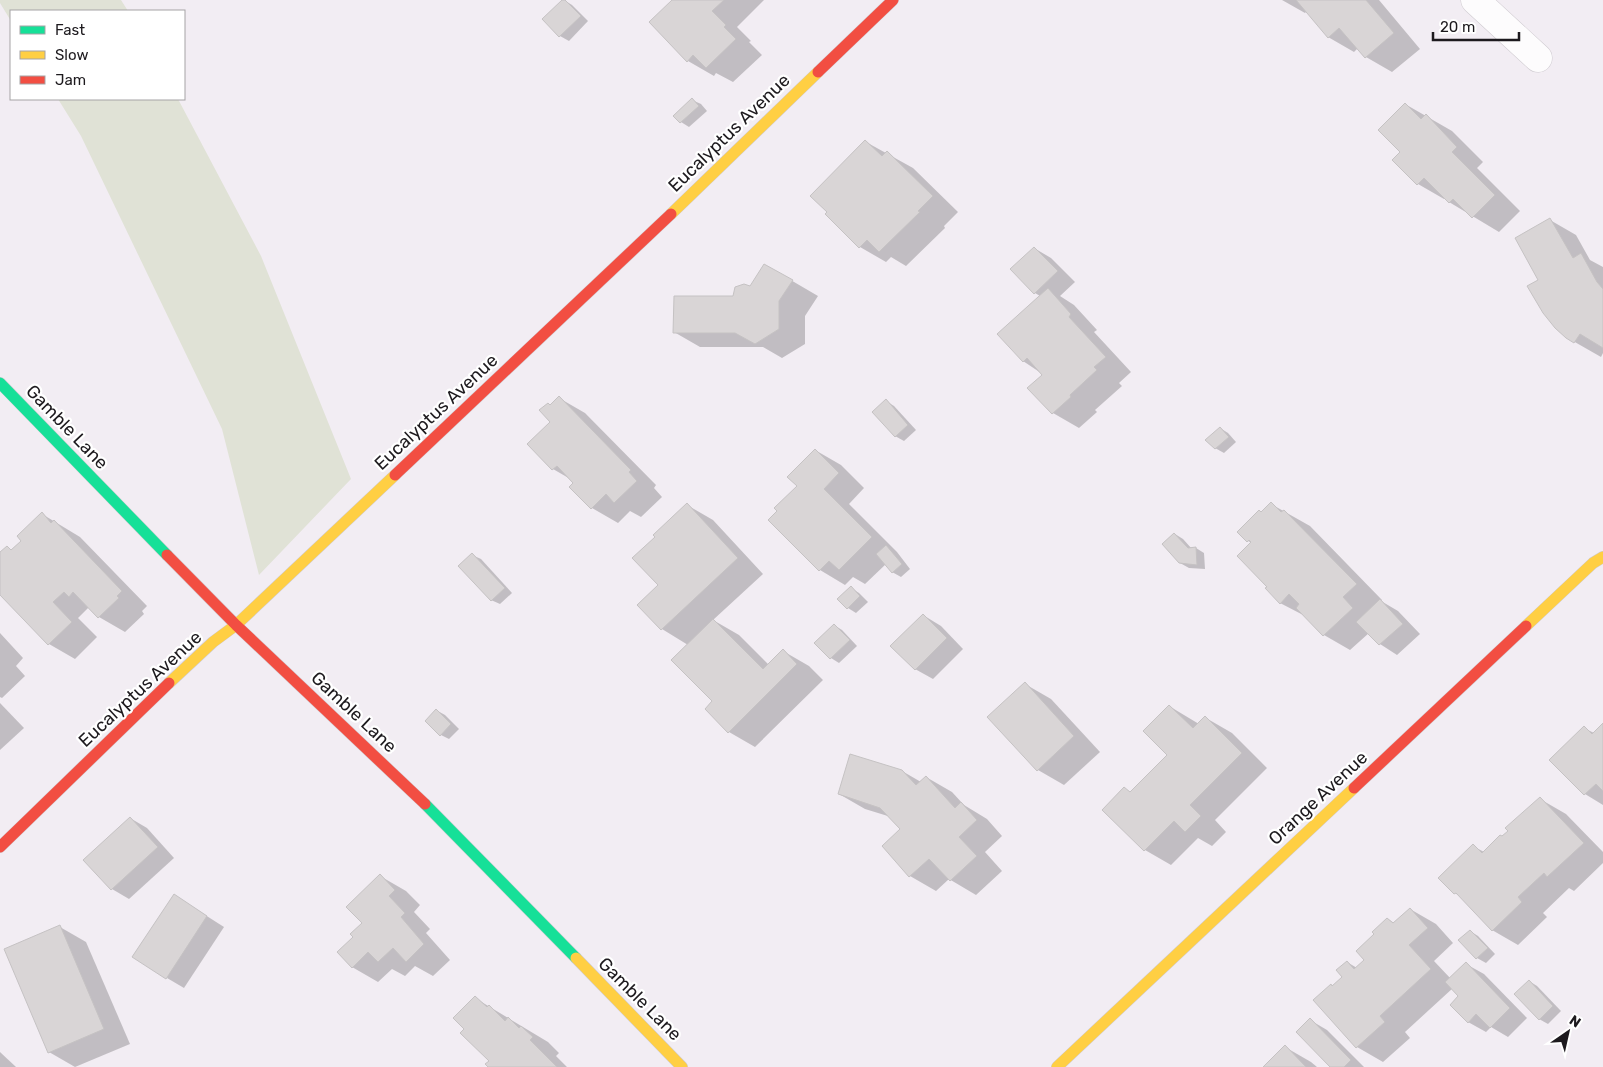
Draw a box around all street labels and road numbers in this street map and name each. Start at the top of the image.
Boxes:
street label: Eucalyptus Avenue [664,69,794,197]
street label: Eucalyptus Avenue [370,349,502,475]
street label: Gamble Lane [21,380,113,474]
street label: Eucalyptus Avenue [74,626,206,752]
street label: Gamble Lane [307,667,401,757]
street label: Orange Avenue [1264,746,1372,850]
street label: Gamble Lane [594,953,686,1045]

